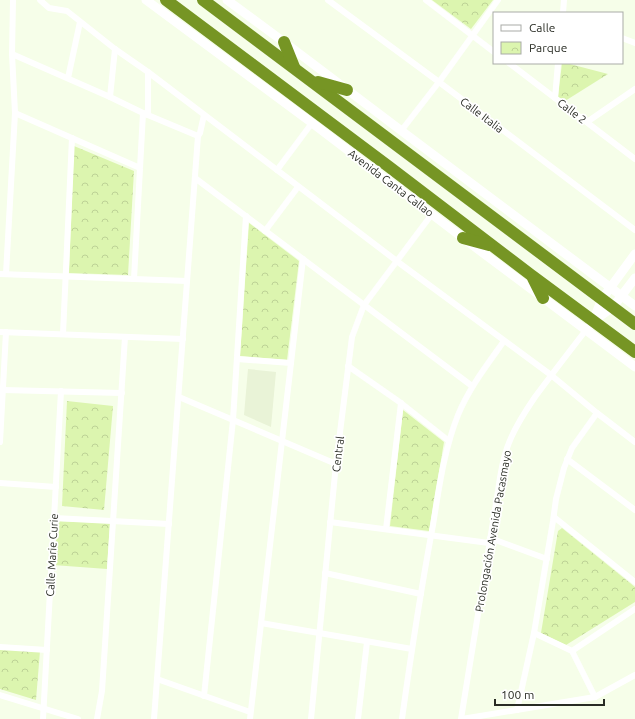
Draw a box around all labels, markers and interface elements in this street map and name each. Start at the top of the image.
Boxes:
legend [493,12,623,64]
text: Calle [529,21,555,34]
text: Parque [529,41,567,54]
street label: Calle Italia [458,95,506,135]
street label: Calle 2 [555,96,589,126]
street label: Avenida Canta Callao [346,147,436,219]
street label: Central [330,435,346,473]
street label: Prolongación Avenida Pacasmayo [473,449,513,613]
street label: Calle Marie Curie [44,513,60,597]
scale bar [495,681,604,707]
text: 100 m [501,688,534,701]

